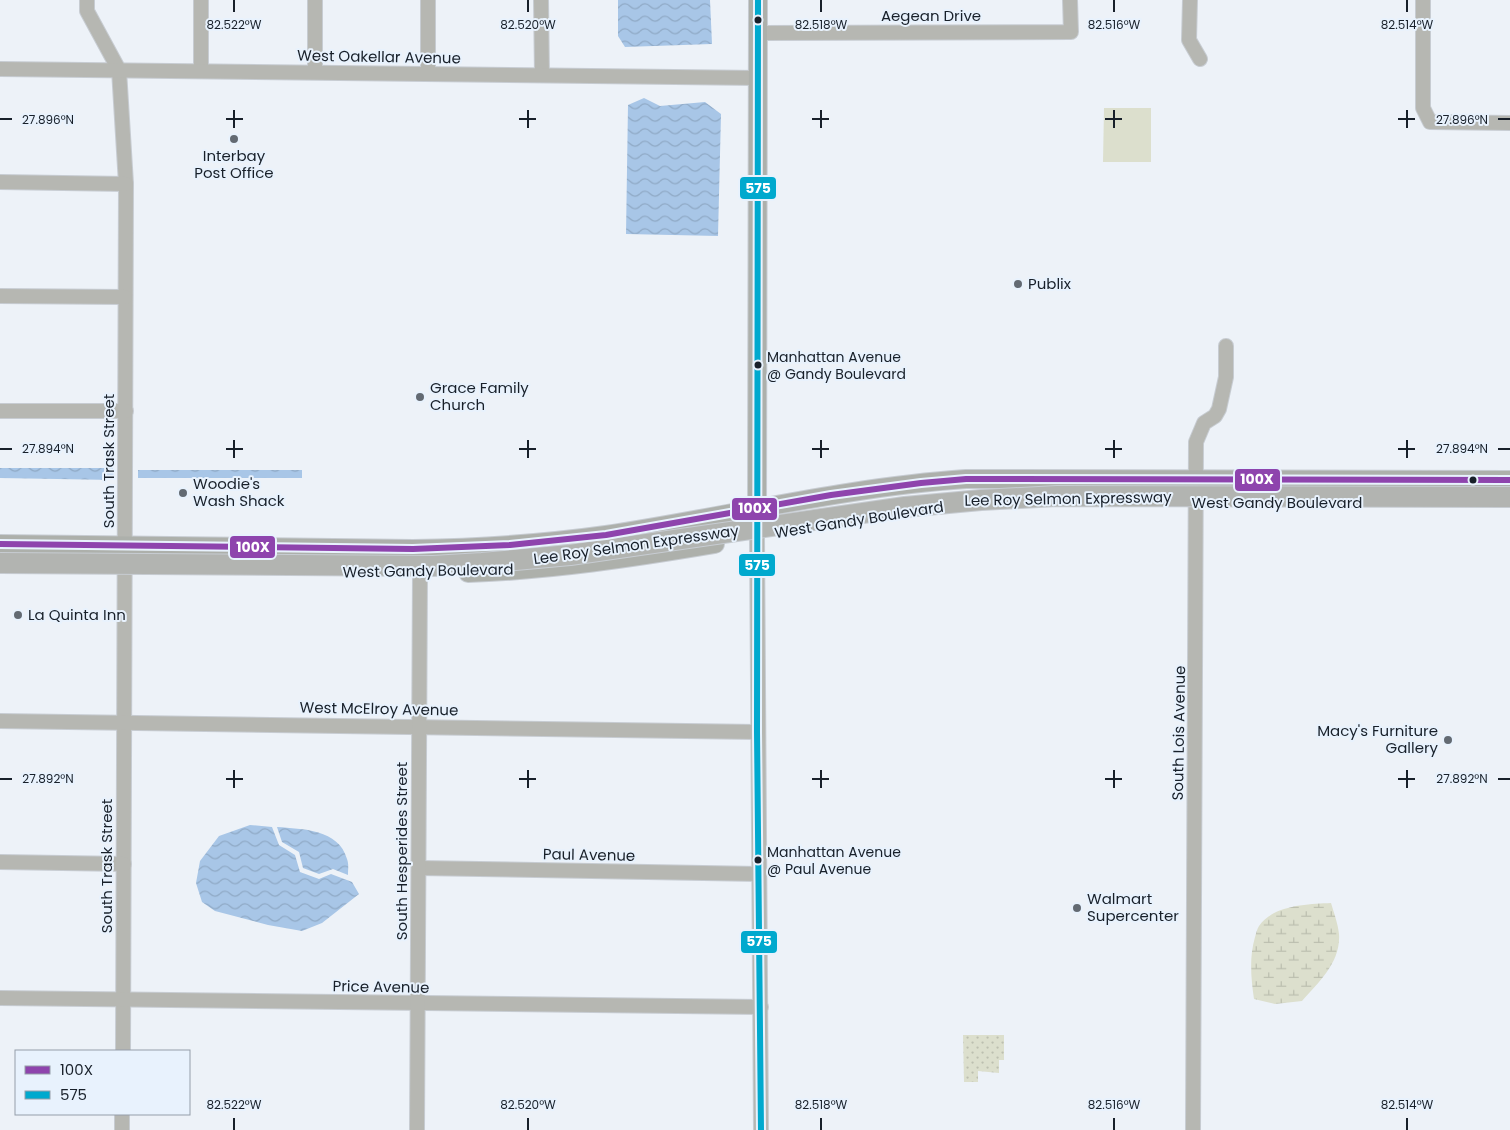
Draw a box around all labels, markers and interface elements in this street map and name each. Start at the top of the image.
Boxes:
street label: Aegean Drive [881,5,981,26]
unlabelled marker [753,15,763,25]
text: 82.522°W [207,16,262,33]
text: 82.520°W [500,16,556,33]
text: 82.518°W [795,16,848,33]
text: 82.516°W [1088,16,1141,33]
text: 82.514°W [1381,16,1434,33]
street label: West Oakellar Avenue [297,45,461,68]
text: 27.896°N [22,111,74,128]
text: 27.896°N [1436,111,1488,128]
marker: Interbay Post Office [228,133,240,145]
place label: Interbay Post Office [194,145,274,183]
line badge: 575 [739,176,777,200]
text: 575 [745,178,771,198]
place label: Publix [1028,273,1071,294]
marker: Publix [1012,278,1024,290]
place label: Manhattan Avenue @ Gandy Boulevard [767,347,906,384]
marker: Manhattan Avenue @ Gandy Boulevard [753,360,763,370]
place label: Grace Family Church [430,377,529,415]
marker: Grace Family Church [414,391,426,403]
street label: South Trask Street [98,394,119,528]
text: 27.894°N [22,440,74,457]
text: 27.894°N [1436,440,1488,457]
line badge: 100X [1234,468,1281,492]
text: 100X [1240,469,1274,489]
place label: Woodie's Wash Shack [193,473,285,511]
unlabelled marker [1468,475,1478,485]
street label: Lee Roy Selmon Expressway [964,486,1172,511]
marker: Woodie's Wash Shack [177,487,189,499]
street label: West Gandy Boulevard [1192,492,1362,513]
street label: West Gandy Boulevard [773,496,945,543]
line badge: 100X [731,497,778,521]
text: 100X [738,498,772,518]
street label: Lee Roy Selmon Expressway [532,520,741,569]
line badge: 100X [229,535,276,559]
text: 100X [236,537,270,557]
line badge: 575 [738,553,776,577]
text: 575 [744,555,770,575]
street label: West Gandy Boulevard [342,559,514,582]
place label: La Quinta Inn [28,604,126,625]
marker: La Quinta Inn [12,609,24,621]
street label: South Lois Avenue [1167,665,1190,801]
street label: West McElroy Avenue [300,697,458,720]
place label: Macy's Furniture Gallery [1317,720,1439,758]
marker: Macy's Furniture Gallery [1442,734,1454,746]
street label: South Hesperides Street [391,762,412,940]
text: 27.892°N [22,770,74,787]
text: 27.892°N [1436,770,1488,787]
street label: South Trask Street [96,799,117,933]
place label: Manhattan Avenue @ Paul Avenue [767,842,901,879]
street label: Paul Avenue [543,843,635,866]
marker: Manhattan Avenue @ Paul Avenue [753,855,763,865]
place label: Walmart Supercenter [1087,888,1179,926]
marker: Walmart Supercenter [1071,902,1083,914]
line badge: 575 [740,930,778,954]
text: 575 [746,931,772,951]
street label: Price Avenue [332,975,430,998]
legend [15,1050,190,1115]
text: 100X [60,1059,93,1080]
text: 575 [60,1084,87,1105]
text: 82.522°W [207,1096,262,1113]
text: 82.520°W [500,1096,556,1113]
text: 82.518°W [795,1096,848,1113]
text: 82.516°W [1088,1096,1141,1113]
text: 82.514°W [1381,1096,1434,1113]

